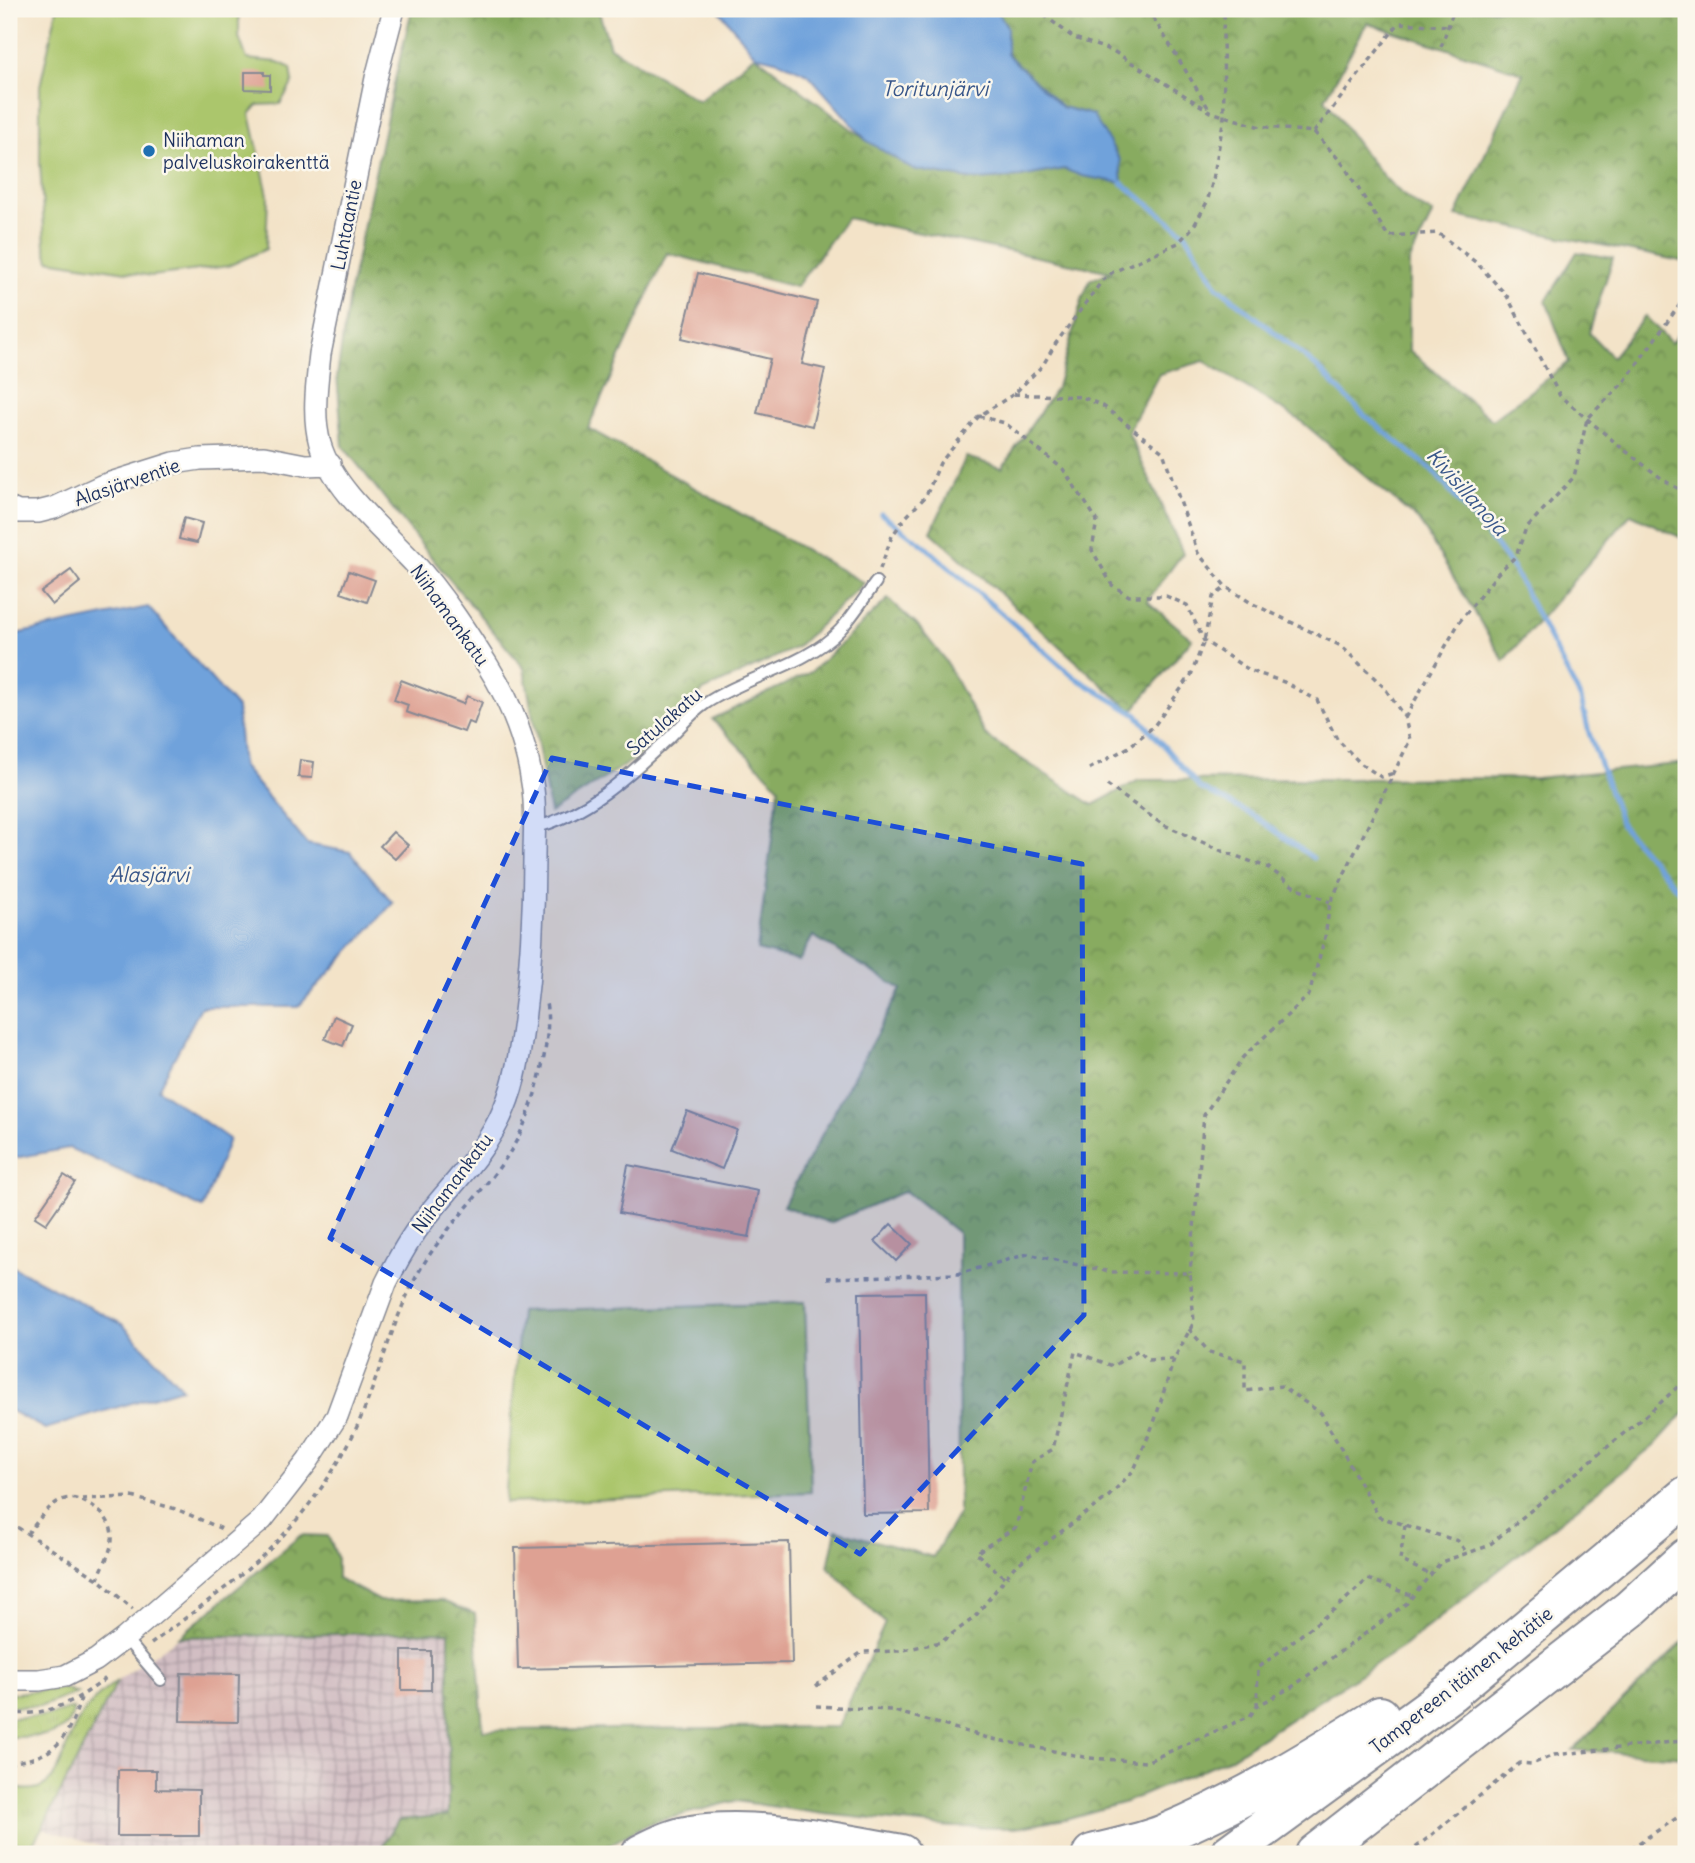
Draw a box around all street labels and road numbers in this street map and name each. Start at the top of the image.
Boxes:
street label: Luhtaantie [325,178,367,272]
street label: Alasjärventie [71,453,183,511]
street label: Niihamankatu [405,559,495,671]
street label: Satulakatu [621,682,707,760]
street label: Niihamankatu [406,1128,498,1238]
street label: Tampereen itäinen kehätie [1365,1601,1557,1759]

